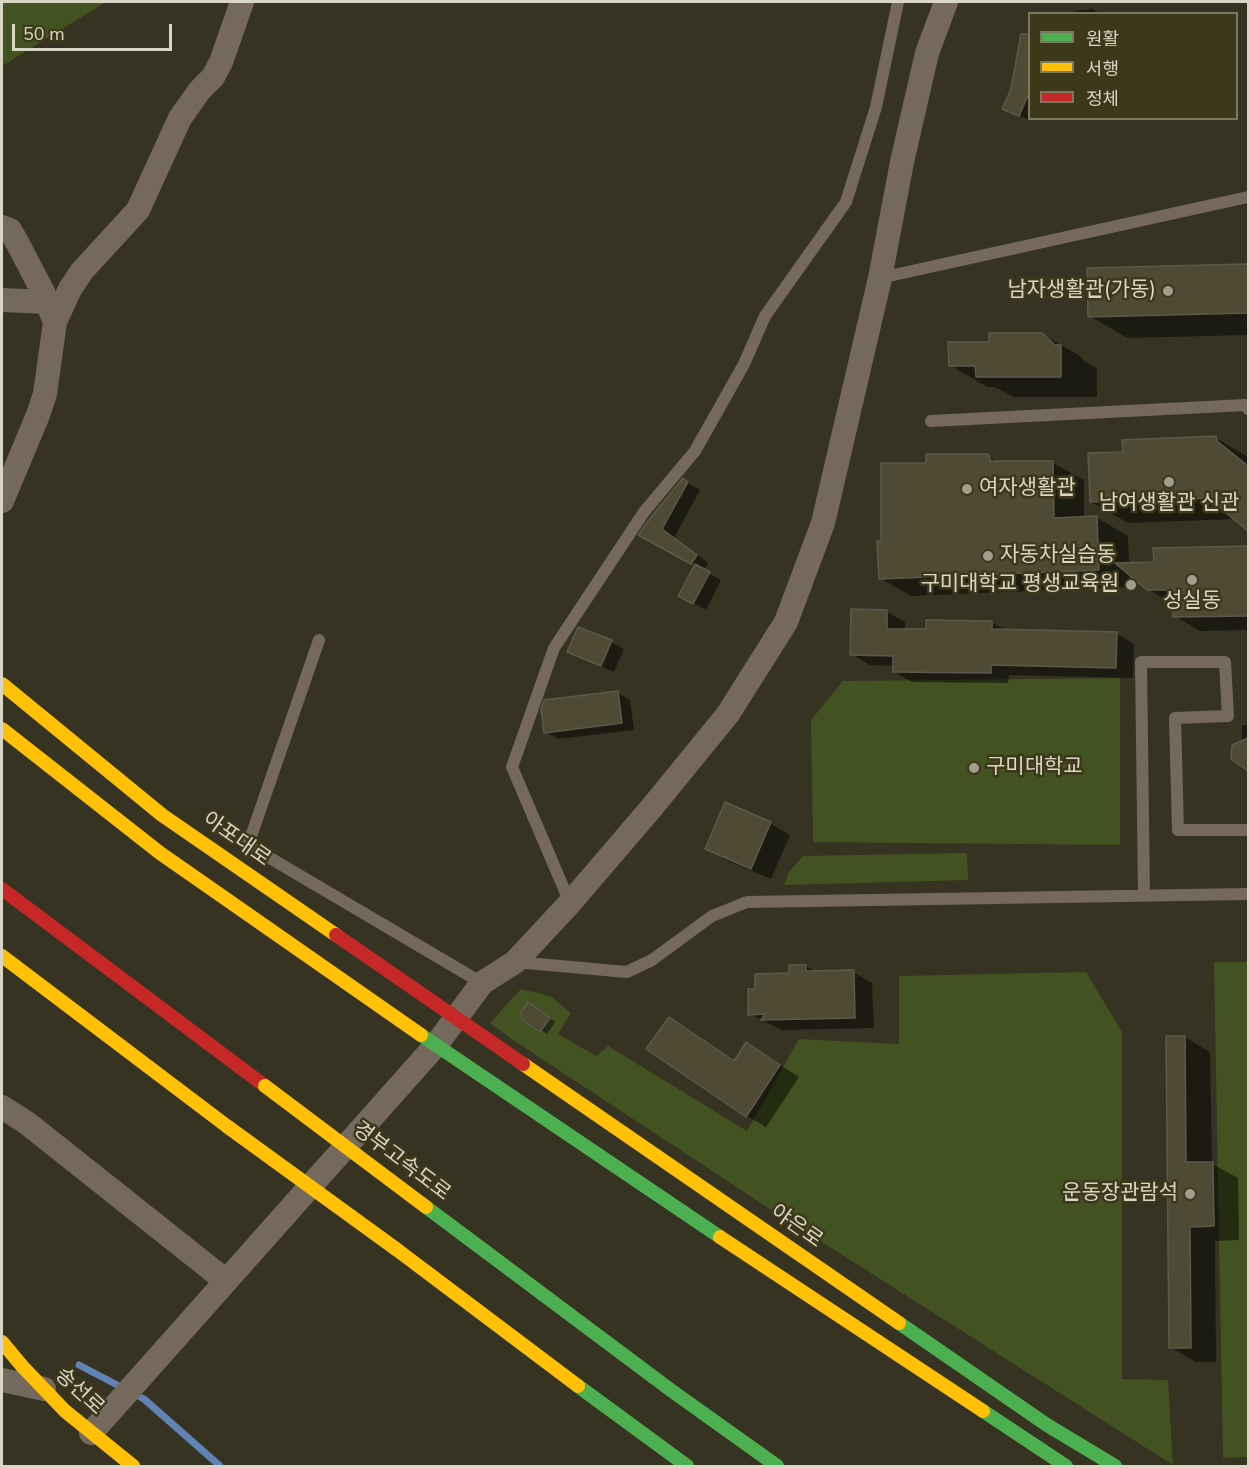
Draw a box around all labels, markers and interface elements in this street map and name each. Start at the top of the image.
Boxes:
scale bar [15,12,176,50]
legend [1028,12,1238,120]
text: 50 m [23,22,65,46]
text: 원활 [1086,27,1119,51]
text: 서행 [1086,57,1119,81]
text: 정체 [1086,87,1119,111]
place label: 남자생활관(가동) [1007,278,1156,304]
marker: 남자생활관(가동) [1161,284,1175,298]
marker: 남여생활관 신관 [1162,475,1176,489]
place label: 여자생활관 [979,476,1076,502]
marker: 여자생활관 [960,482,974,496]
place label: 남여생활관 신관 [1099,491,1239,517]
place label: 자동차실습동 [1000,543,1116,569]
marker: 자동차실습동 [981,549,995,563]
place label: 구미대학교 평생교육원 [920,572,1119,598]
marker: 성실동 [1185,573,1199,587]
marker: 구미대학교 평생교육원 [1124,578,1138,592]
place label: 성실동 [1163,589,1221,615]
place label: 구미대학교 [986,755,1083,781]
marker: 구미대학교 [967,761,981,775]
street label: 아포대로 [197,808,275,872]
street label: 경부고속도로 [347,1117,455,1207]
place label: 운동장관람석 [1062,1181,1178,1207]
marker: 운동장관람석 [1183,1187,1197,1201]
street label: 야은로 [765,1200,827,1254]
street label: 송선로 [49,1363,109,1421]

